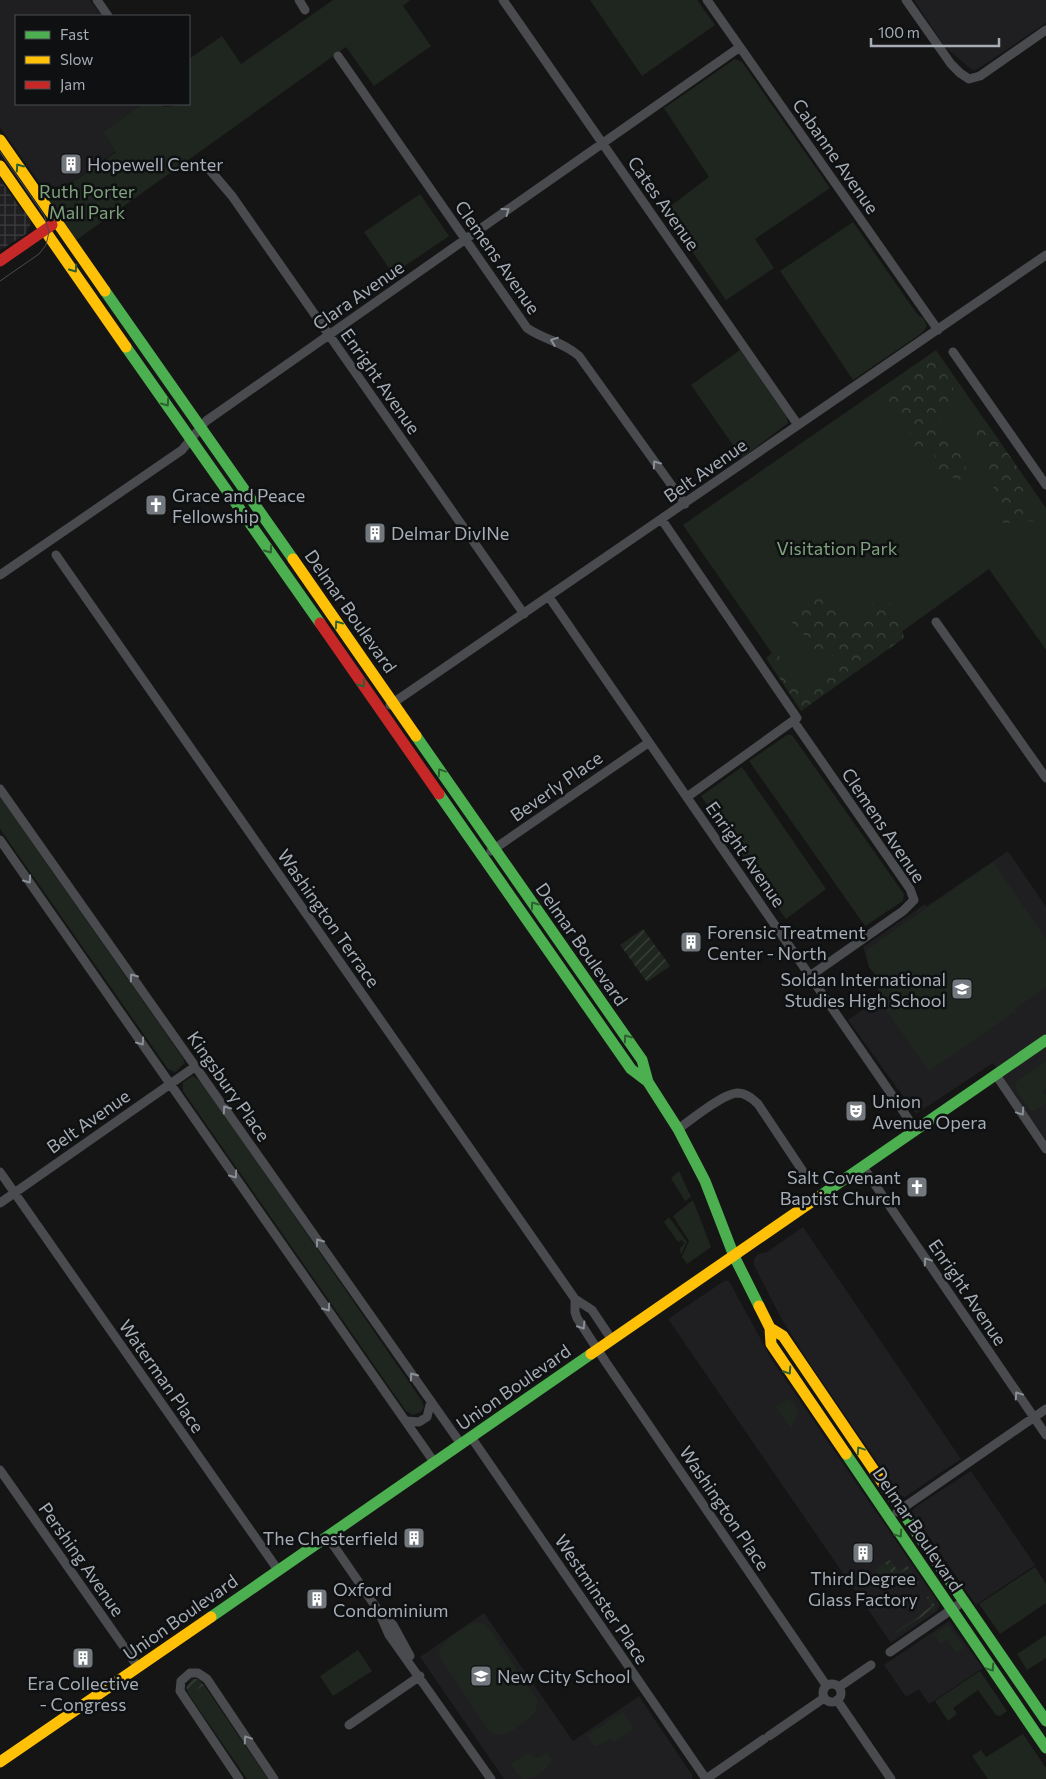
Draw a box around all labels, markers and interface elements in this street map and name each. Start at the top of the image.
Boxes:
legend [15,15,190,105]
scale bar [871,15,998,47]
text: 100 m [878,23,920,41]
text: Fast [60,25,89,43]
text: Slow [60,50,93,68]
text: Jam [60,75,85,93]
street label: Cabanne Avenue [788,94,884,218]
building icon: Hopewell Center [59,152,83,176]
street label: Cates Avenue [623,152,705,254]
place label: Hopewell Center [87,153,223,175]
one-way arrow [16,164,25,173]
park label: Ruth Porter Mall Park [39,180,135,223]
street label: Clemens Avenue [451,196,545,318]
one-way arrow [500,208,510,217]
street label: Clara Avenue [308,256,408,334]
one-way arrow [67,264,77,273]
street label: Enright Avenue [337,324,425,438]
one-way arrow [550,337,559,347]
one-way arrow [160,397,169,407]
street label: Belt Avenue [659,433,751,507]
one-way arrow [653,460,662,470]
place label: Grace and Peace Fellowship [172,484,305,527]
church icon: Grace and Peace Fellowship [144,493,168,517]
building icon: Delmar DivINe [363,521,387,545]
place label: Delmar DivINe [391,522,509,544]
park label: Visitation Park [777,537,898,559]
one-way arrow [263,545,272,554]
street label: Delmar Boulevard [300,545,402,677]
one-way arrow [335,620,344,630]
one-way arrow [356,678,366,687]
street label: Beverly Place [506,746,606,826]
street label: Clemens Avenue [838,763,930,887]
one-way arrow [438,768,447,778]
street label: Enright Avenue [702,797,790,911]
street label: Washington Terrace [273,845,385,991]
one-way arrow [22,874,31,884]
street label: Delmar Boulevard [531,878,633,1010]
one-way arrow [531,902,540,911]
place label: Forensic Treatment Center - North [707,921,866,964]
building icon: Forensic Treatment Center - North [679,930,703,954]
place label: Soldan International Studies High School [780,968,946,1011]
one-way arrow [129,973,139,982]
school or university icon: Soldan International Studies High School [950,977,974,1001]
street label: Kingsbury Place [183,1027,275,1145]
one-way arrow [624,1035,633,1044]
one-way arrow [135,1036,144,1046]
street label: Belt Avenue [42,1084,134,1158]
place label: Union Avenue Opera [872,1090,987,1133]
theatre icon: Union Avenue Opera [844,1099,868,1123]
one-way arrow [223,1106,232,1115]
one-way arrow [1015,1106,1024,1115]
place label: Salt Covenant Baptist Church [780,1166,901,1209]
one-way arrow [228,1169,237,1179]
church icon: Salt Covenant Baptist Church [905,1175,929,1199]
street label: Enright Avenue [924,1235,1012,1349]
one-way arrow [316,1239,325,1248]
one-way arrow [924,1257,933,1267]
one-way arrow [321,1302,330,1312]
street label: Waterman Place [115,1315,209,1437]
one-way arrow [576,1320,586,1329]
street label: Union Boulevard [452,1339,574,1435]
one-way arrow [782,1365,792,1374]
one-way arrow [410,1372,419,1381]
one-way arrow [1015,1391,1025,1400]
street label: Washington Place [675,1442,775,1574]
one-way arrow [857,1446,866,1456]
street label: Delmar Boulevard [868,1463,968,1595]
street label: Pershing Avenue [35,1498,129,1620]
building icon: The Chesterfield [402,1526,426,1550]
place label: The Chesterfield [263,1527,398,1549]
one-way arrow [893,1529,903,1538]
street label: Westminster Place [550,1530,654,1668]
building icon: Third Degree Glass Factory [851,1541,875,1565]
place label: Third Degree Glass Factory [808,1567,918,1610]
street label: Union Boulevard [119,1569,241,1665]
place label: Oxford Condominium [333,1578,449,1621]
building icon: Oxford Condominium [305,1587,329,1611]
building icon: Era Collective - Congress [71,1646,95,1670]
one-way arrow [985,1662,994,1672]
school or university icon: New City School [469,1664,493,1688]
place label: New City School [497,1665,631,1687]
place label: Era Collective - Congress [27,1672,139,1715]
one-way arrow [244,1735,253,1744]

